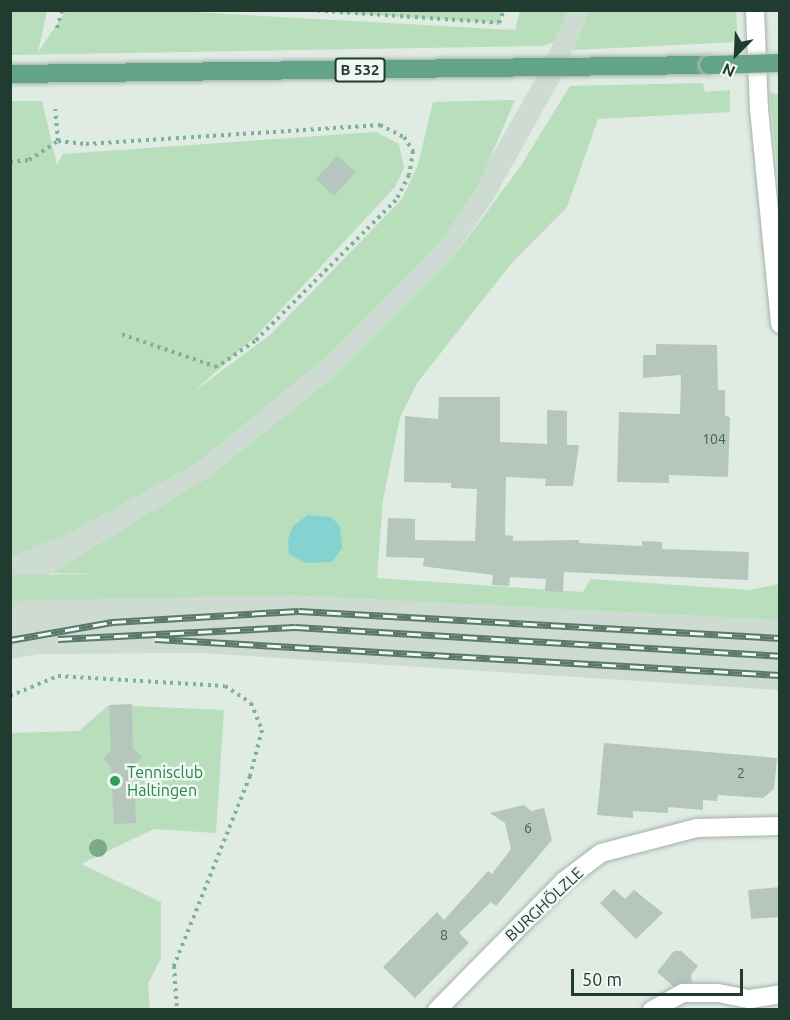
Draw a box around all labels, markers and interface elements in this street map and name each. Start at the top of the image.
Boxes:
north arrow [706,24,766,84]
road number: B 532 [334,58,386,82]
text: N [720,60,738,81]
house number: 104 [702,431,726,447]
place label: Tennisclub Haltingen [127,762,203,800]
house number: 2 [737,765,745,781]
marker: Tennisclub Haltingen [108,774,122,788]
house number: 6 [524,820,532,836]
street label: BURGHÖLZLE [501,863,587,945]
house number: 8 [440,927,448,943]
scale bar [574,957,746,995]
text: 50 m [582,969,622,989]

